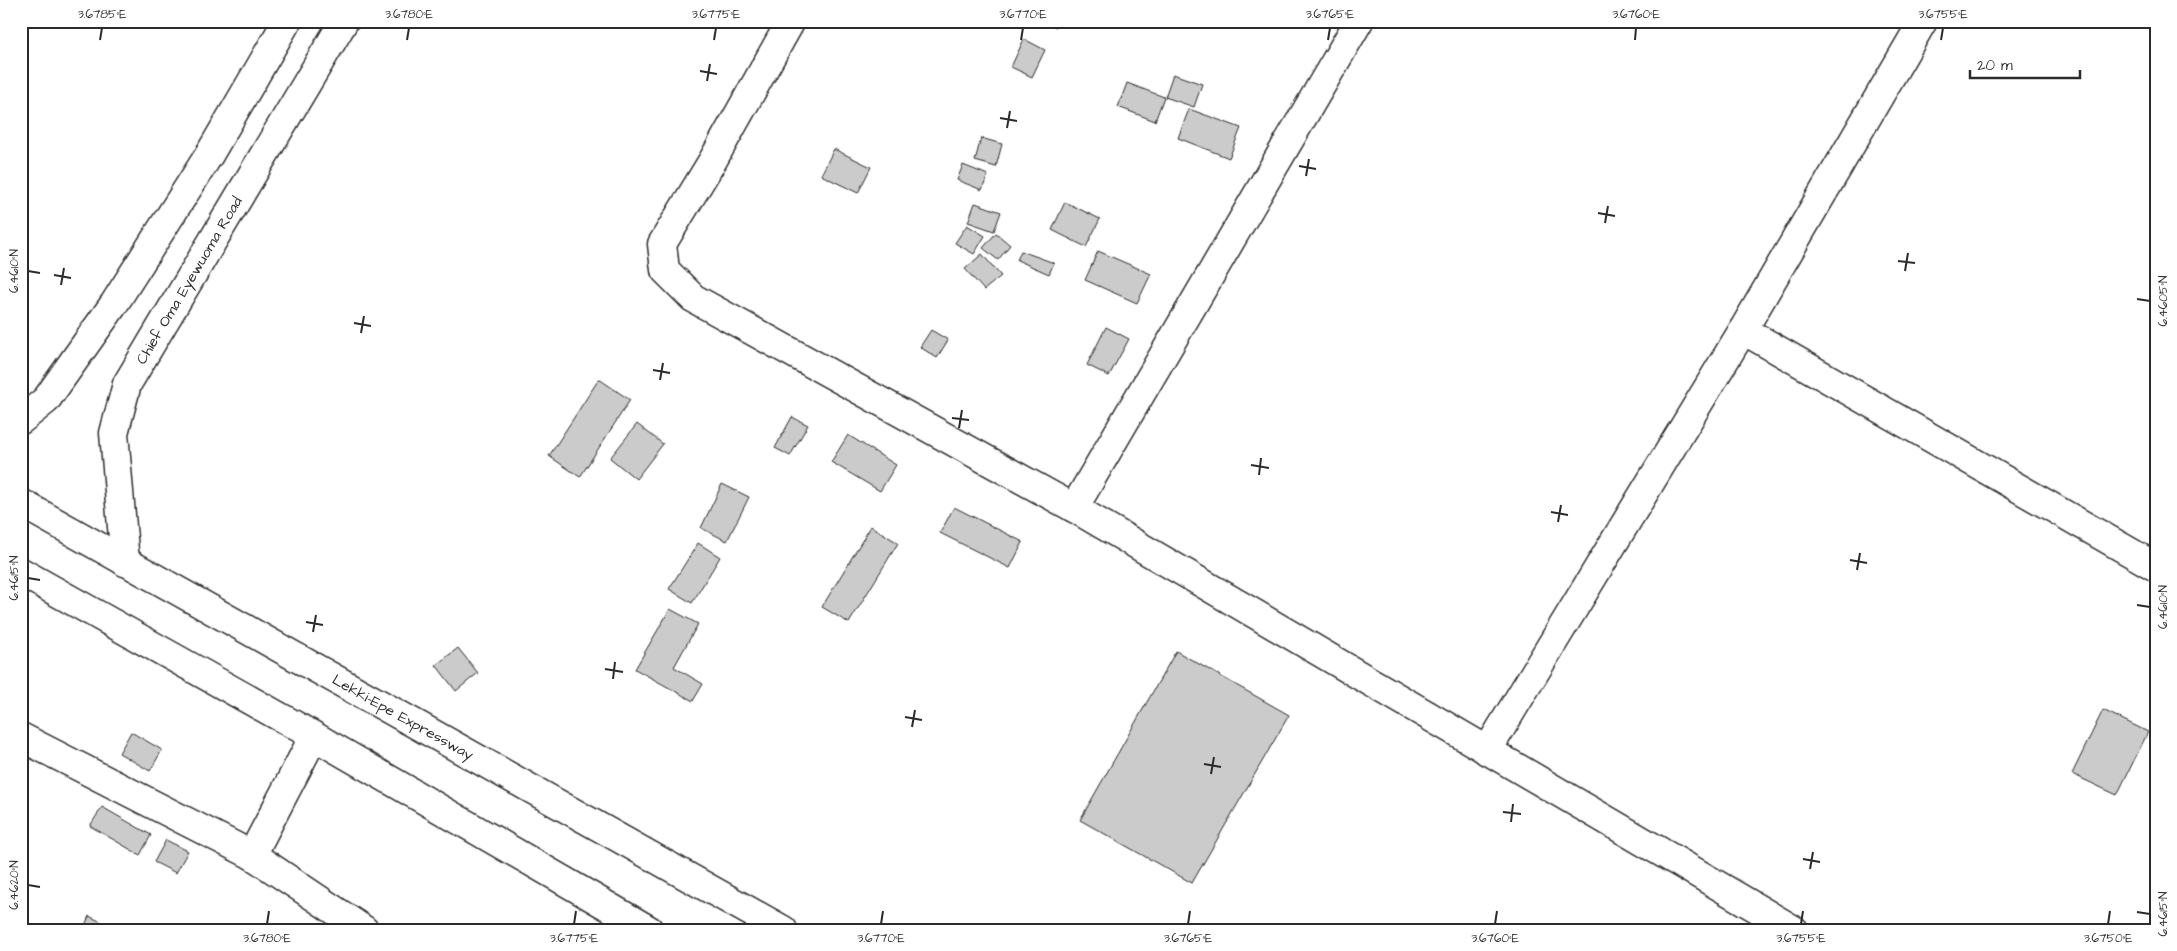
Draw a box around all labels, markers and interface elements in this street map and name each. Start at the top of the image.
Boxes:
text: 3.6785°E [78,6,126,23]
text: 3.6780°E [385,6,433,23]
text: 3.6775°E [692,6,740,23]
text: 3.6770°E [999,6,1047,23]
text: 3.6765°E [1306,6,1354,23]
text: 3.6760°E [1612,6,1660,23]
text: 3.6755°E [1918,6,1968,23]
scale bar [1970,48,2080,80]
text: 20 m [1977,55,2013,76]
street label: Chief Oma Eyewuoma Road [131,192,247,368]
text: 6.4610°N [6,248,23,293]
text: 6.4605°N [2155,275,2172,327]
text: 6.4615°N [6,555,23,601]
text: 6.4610°N [2155,584,2172,629]
street label: Lekki-Epe Expressway [329,669,478,766]
text: 6.4620°N [6,860,23,910]
text: 6.4615°N [2155,891,2172,937]
text: 3.6780°E [243,930,291,947]
text: 3.6775°E [550,930,598,947]
text: 3.6770°E [857,930,905,947]
text: 3.6765°E [1164,930,1212,947]
text: 3.6760°E [1471,930,1519,947]
text: 3.6755°E [1776,930,1826,947]
text: 3.6750°E [2084,930,2132,947]

